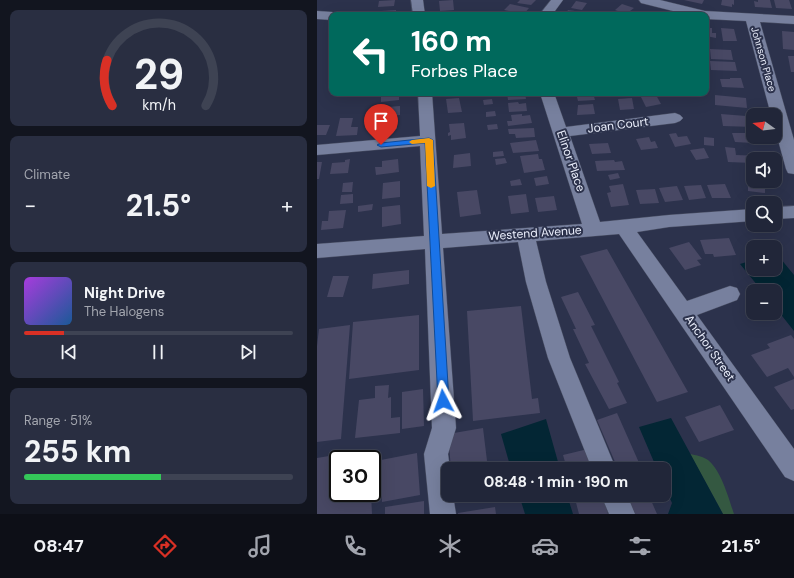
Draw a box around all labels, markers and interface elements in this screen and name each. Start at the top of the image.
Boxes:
text: 160 m [411,23,492,60]
street label: Johnson Place [748,25,779,93]
icon: left [345,28,397,80]
text: 29 [133,48,184,102]
text: Forbes Place [411,59,518,83]
text: km/h [142,96,175,114]
pin [364,104,398,145]
north arrow [746,108,782,144]
map controls [746,108,782,320]
icon: arrive [370,110,392,132]
street label: Joan Court [587,113,650,137]
street label: Elinor Place [553,128,589,194]
button: sound [746,152,782,188]
text: Climate [24,166,70,183]
text: 21.5° [126,186,191,225]
text: − [24,191,36,220]
text: + [281,191,293,220]
button: search [746,196,782,232]
street label: Westend Avenue [488,222,582,244]
button: + [746,240,782,276]
text: Night Drive [84,283,165,303]
button: − [746,284,782,320]
text: The Halogens [84,303,164,320]
street label: Anchor Street [681,312,739,385]
icon: previous [58,341,80,363]
icon: pause [147,341,169,363]
icon: next [237,341,259,363]
position arrow [422,380,464,422]
text: Range · 51% [24,412,92,429]
text: 255 km [24,432,131,471]
speed limit sign: 30 [329,450,381,502]
text: 08:48 · 1 min · 190 m [484,472,628,492]
icon: directions [151,532,179,560]
icon: music [246,532,274,560]
icon: phone [341,532,369,560]
icon: climate [436,532,464,560]
icon: car [531,532,559,560]
icon: filters [626,532,654,560]
text: 08:47 [34,534,84,558]
text: 21.5° [721,534,760,558]

